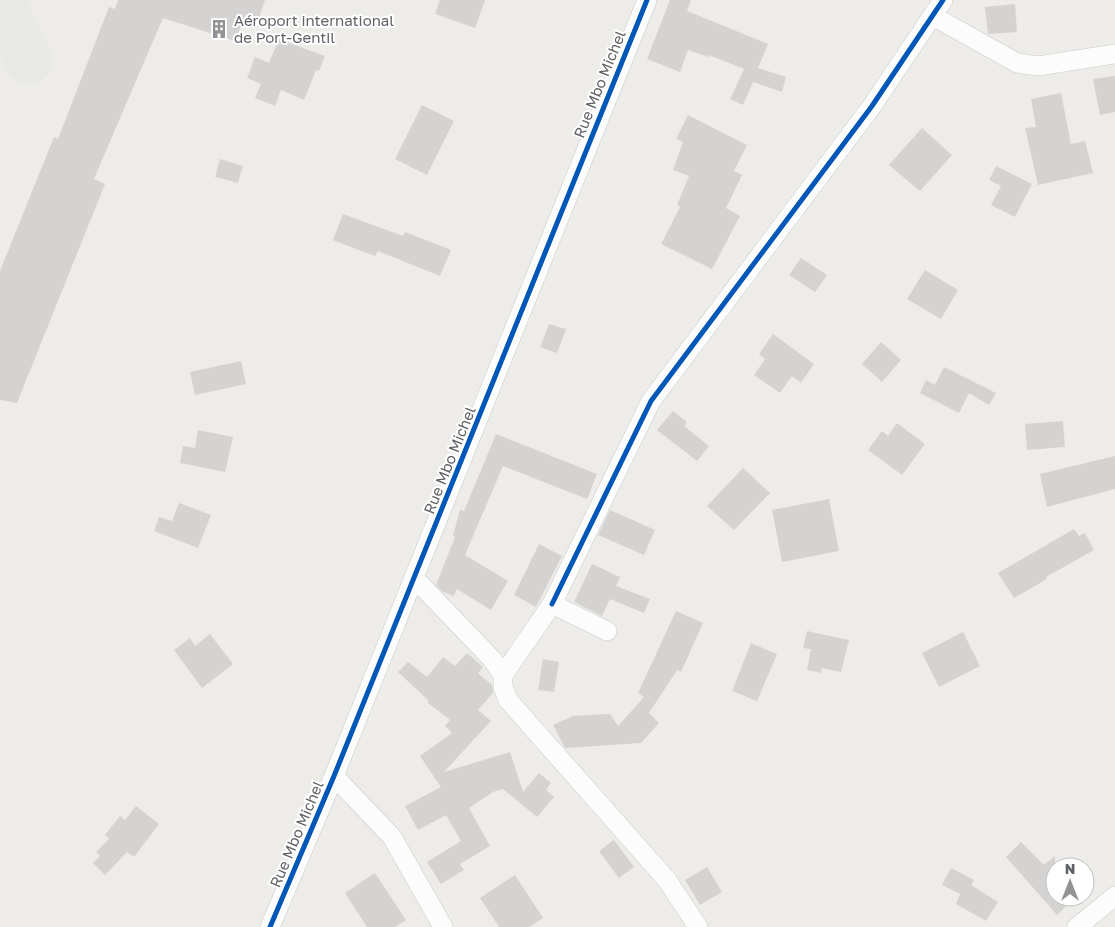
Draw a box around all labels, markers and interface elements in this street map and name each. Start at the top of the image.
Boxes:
place label: Aéroport international de Port-Gentil [234,11,394,46]
building icon: Aéroport international de Port-Gentil [208,18,230,40]
street label: Rue Mbo Michel [569,28,629,140]
street label: Rue Mbo Michel [419,404,479,516]
street label: Rue Mbo Michel [265,778,327,890]
north arrow [1045,857,1095,907]
text: N [1065,860,1075,877]

